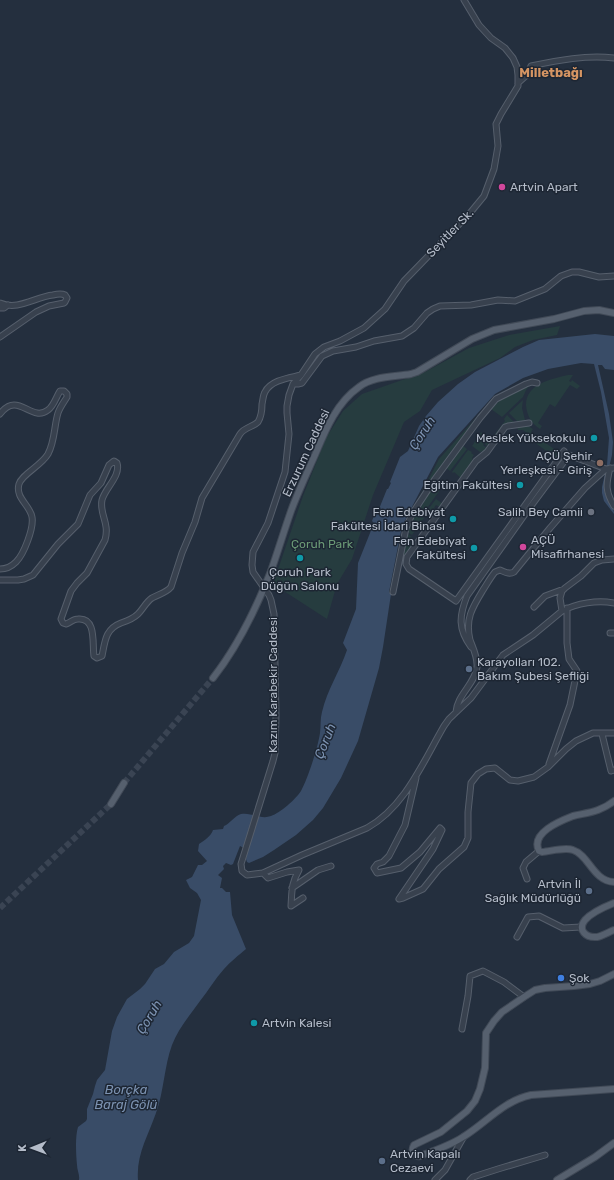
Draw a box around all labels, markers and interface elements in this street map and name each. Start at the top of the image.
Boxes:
district label: Milletbağı [519,65,583,80]
place label: Artvin Apart [510,180,578,194]
marker: Artvin Apart [497,182,507,192]
street label: Seyitler Sk. [424,206,476,260]
street label: Erzurum Caddesi [280,407,332,499]
water label: Çoruh [406,413,438,453]
place label: Meslek Yüksekokulu [476,431,586,445]
marker: Meslek Yüksekokulu [589,433,599,443]
place label: AÇÜ Şehir Yerleşkesi - Giriş [500,449,592,477]
marker: AÇÜ Şehir Yerleşkesi - Giriş [595,458,605,468]
place label: Eğitim Fakültesi [423,478,512,492]
marker: Eğitim Fakültesi [515,480,525,490]
place label: Fen Edebiyat Fakültesi İdari Binası [331,505,445,533]
place label: Salih Bey Camii [498,505,583,519]
marker: Salih Bey Camii [586,507,596,517]
marker: Fen Edebiyat Fakültesi İdari Binası [448,514,458,524]
place label: AÇÜ Misafirhanesi [531,533,604,561]
place label: Fen Edebiyat Fakültesi [393,534,466,562]
park label: Çoruh Park [291,537,354,551]
marker: AÇÜ Misafirhanesi [518,542,528,552]
marker: Fen Edebiyat Fakültesi [469,543,479,553]
marker: Çoruh Park Düğün Salonu [295,553,305,563]
place label: Çoruh Park Düğün Salonu [261,565,339,593]
street label: Kazım Karabekir Caddesi [266,617,280,753]
place label: Karayolları 102. Bakım Şubesi Şefliği [477,655,589,683]
marker: Karayolları 102. Bakım Şubesi Şefliği [464,664,474,674]
water label: Çoruh [311,721,339,761]
place label: Artvin İl Sağlık Müdürlüğü [485,877,581,905]
marker: Artvin İl Sağlık Müdürlüğü [584,886,594,896]
place label: Şok [569,971,590,985]
marker: Şok [556,973,566,983]
water label: Çoruh [133,997,165,1037]
place label: Artvin Kalesi [262,1016,332,1030]
marker: Artvin Kalesi [249,1018,259,1028]
water label: Borçka Baraj Gölü [95,1082,158,1112]
north arrow [12,1128,52,1168]
text: K [16,1144,29,1152]
place label: Artvin Kapalı Cezaevi [390,1147,461,1175]
marker: Artvin Kapalı Cezaevi [377,1156,387,1166]

